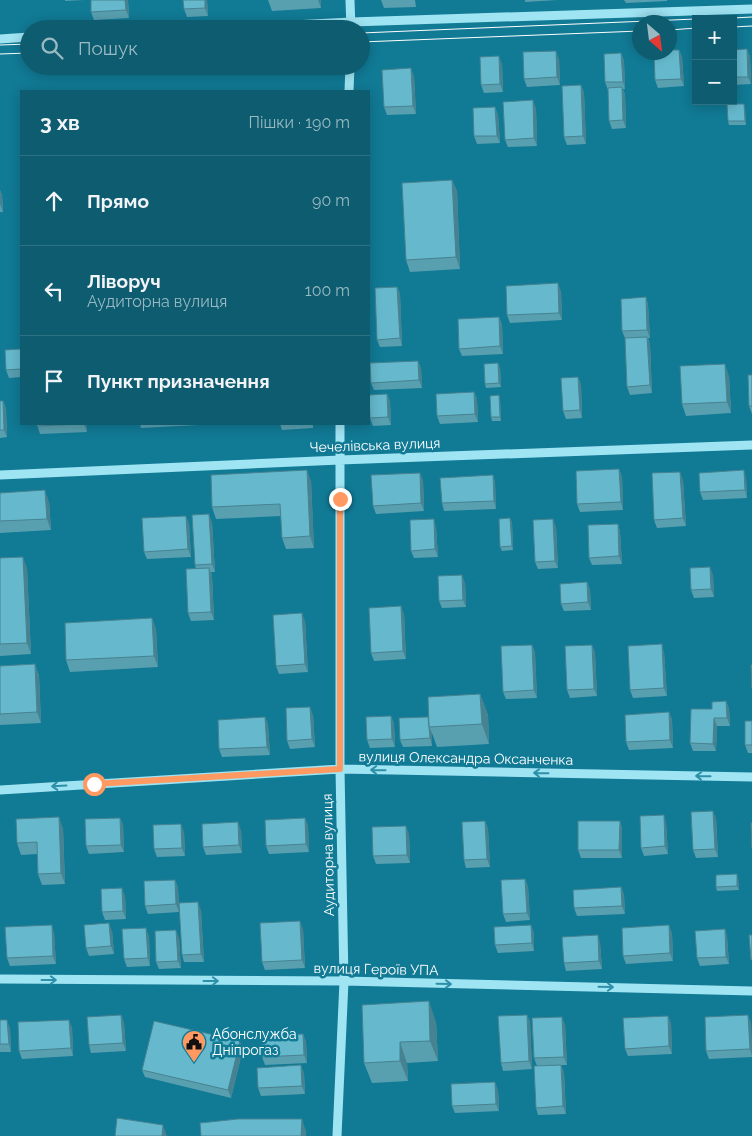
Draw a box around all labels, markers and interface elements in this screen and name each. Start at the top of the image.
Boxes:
north arrow [632,15,677,60]
map controls [692,15,737,105]
button: + [692,15,737,60]
search box [20,20,370,75]
icon: search [38,34,66,62]
text: Пошук [78,37,138,59]
button: − [692,60,737,105]
text: 3 хв [40,110,80,135]
text: Пішки · 190 m [249,113,350,132]
icon: ahead [40,187,68,215]
text: Прямо [87,190,149,212]
text: 90 m [312,191,350,210]
text: Ліворуч [87,270,161,292]
icon: left [40,277,68,305]
text: 100 m [305,281,350,300]
text: Аудиторна вулиця [87,292,227,311]
icon: arrive [40,367,68,395]
text: Пункт призначення [87,370,270,392]
street label: Чечелівська вулиця [309,435,441,455]
route end [329,488,352,511]
street label: вулиця Олександра Оксанченка [359,748,573,768]
one-way arrow [371,765,387,775]
one-way arrow [533,768,550,778]
one-way arrow [696,772,712,781]
route start [83,773,106,796]
one-way arrow [51,782,67,791]
street label: Аудиторна вулиця [319,794,337,916]
street label: вулиця Героїв УПА [313,960,439,978]
one-way arrow [40,975,56,985]
one-way arrow [202,976,219,986]
one-way arrow [435,979,451,989]
one-way arrow [598,983,614,992]
place label: Абонслужба Дніпрогаз [212,1026,297,1058]
public building icon: Абонслужба Дніпрогаз [181,1029,207,1063]

